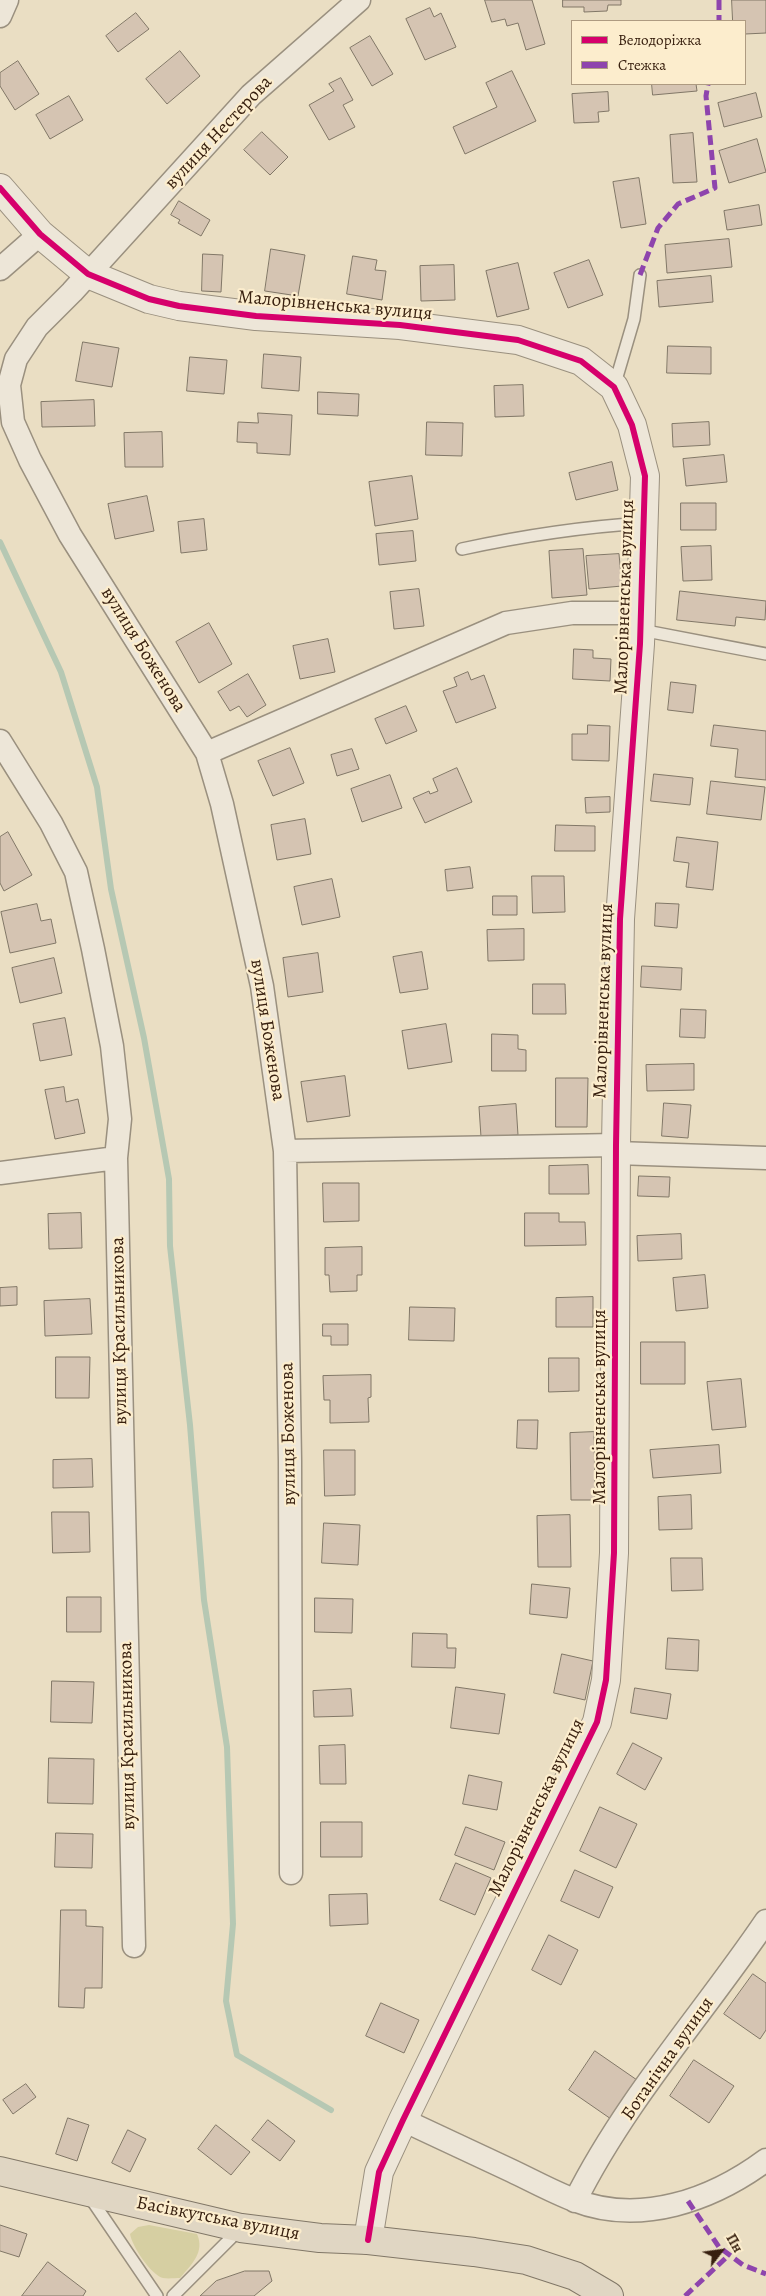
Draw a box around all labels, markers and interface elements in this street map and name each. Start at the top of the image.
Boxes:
legend [571,20,746,85]
text: Велодоріжка [618,30,701,50]
text: Стежка [618,55,666,75]
street label: вулиця Нестерова [161,71,277,195]
street label: Малорівненська вулиця [237,286,433,326]
street label: Малорівненська вулиця [610,499,640,695]
street label: вулиця Боженова [95,583,191,717]
street label: Малорівненська вулиця [589,903,619,1099]
street label: вулиця Боженова [245,957,289,1103]
street label: вулиця Красильникова [107,1237,133,1425]
street label: Малорівненська вулиця [589,1309,611,1505]
street label: вулиця Боженова [276,1362,302,1506]
street label: вулиця Красильникова [115,1642,141,1830]
street label: Малорівненська вулиця [484,1715,590,1901]
street label: Ботанічна вулиця [617,1993,719,2125]
street label: Басівкутська вулиця [134,2192,302,2246]
north arrow [696,2226,746,2276]
text: Пн [722,2231,747,2256]

